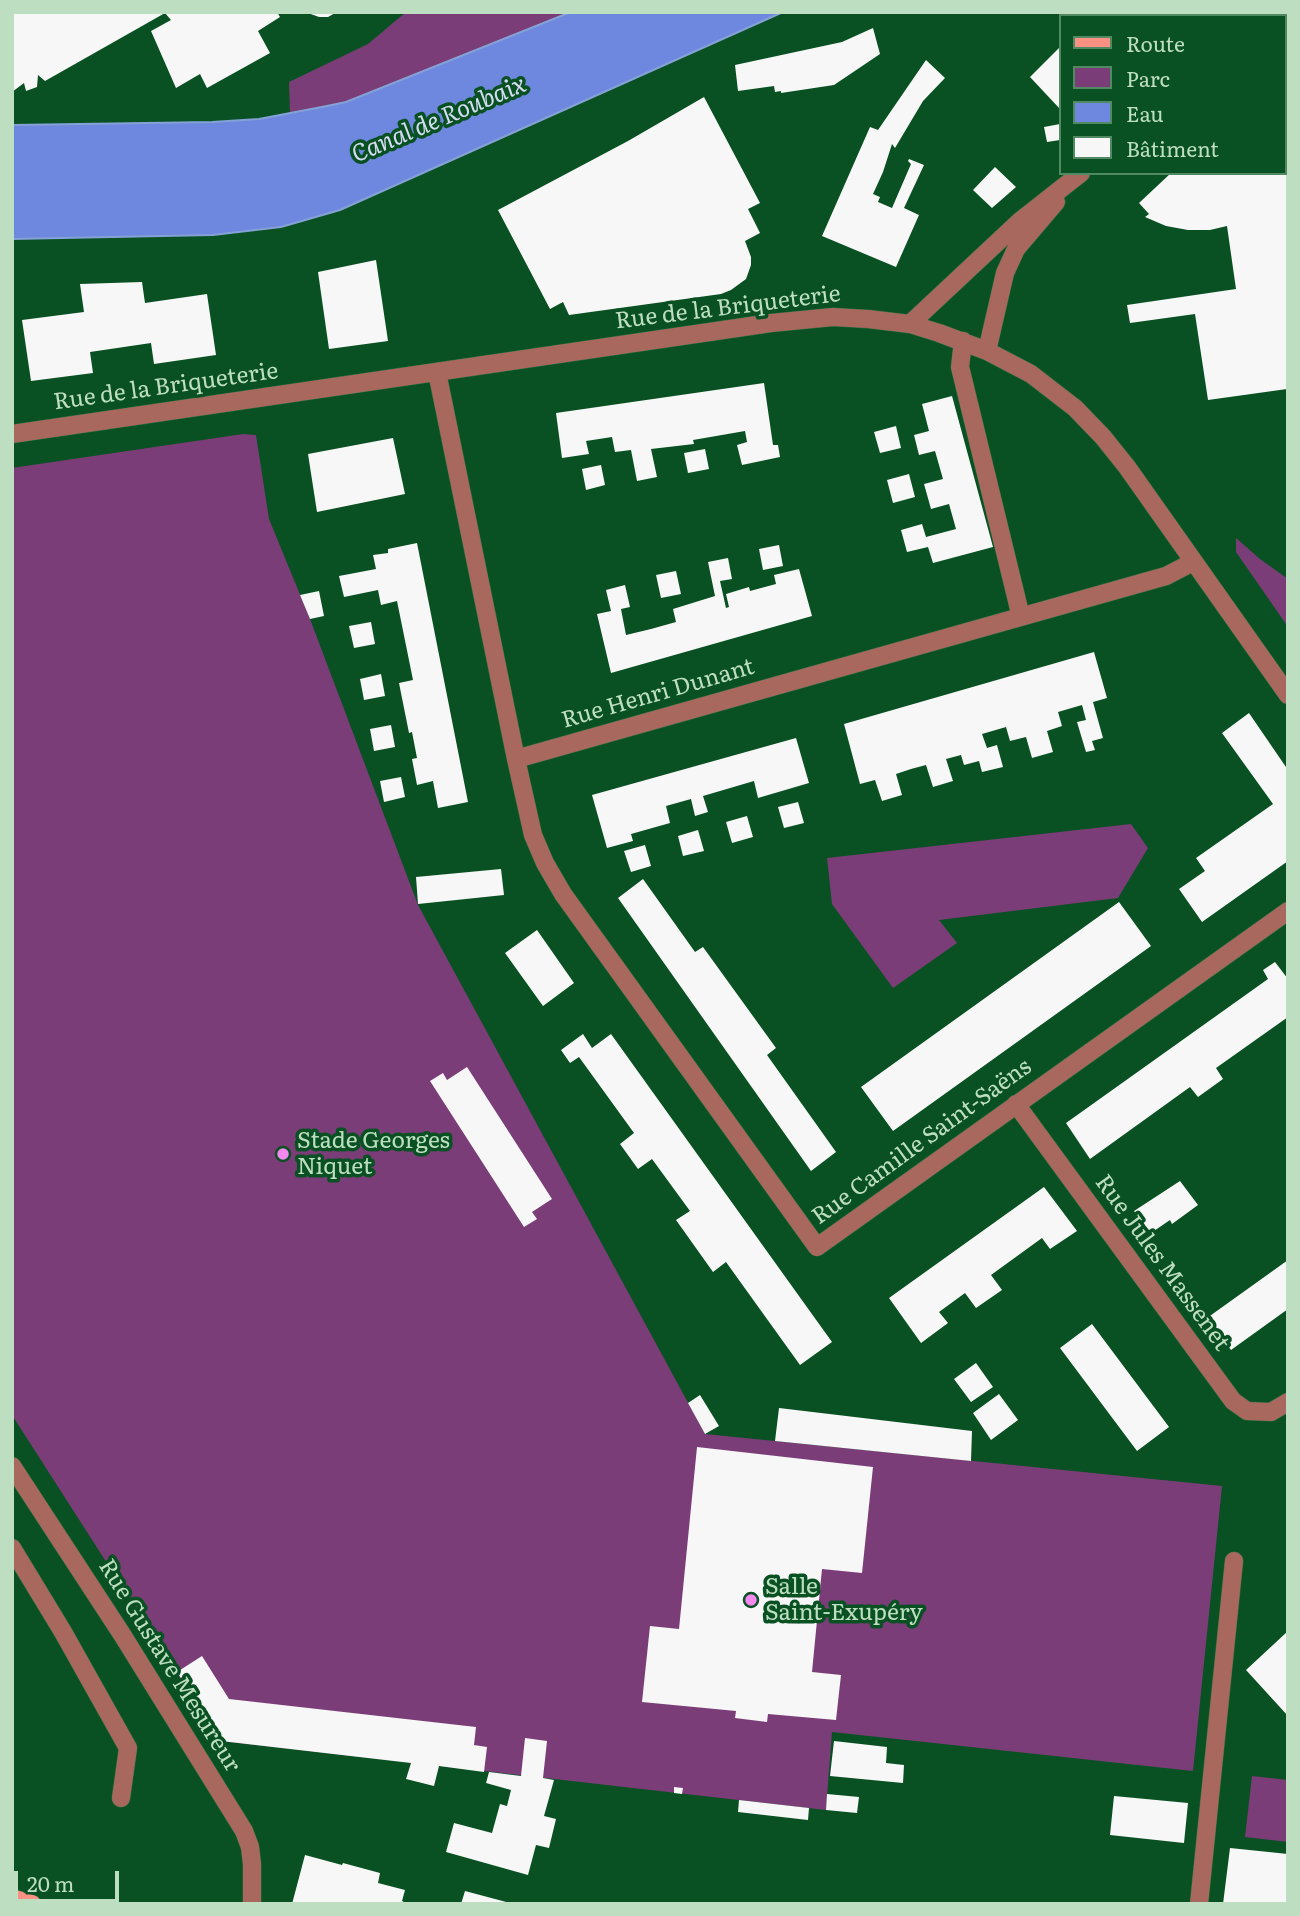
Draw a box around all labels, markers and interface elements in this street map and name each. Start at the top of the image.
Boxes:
legend [1058,14,1286,175]
text: Route [1126,27,1185,58]
text: Parc [1126,62,1170,93]
water label: Canal de Roubaix [348,70,530,170]
text: Eau [1126,97,1164,128]
text: Bâtiment [1126,132,1219,163]
street label: Rue de la Briqueterie [614,280,842,336]
street label: Rue de la Briqueterie [52,358,280,416]
street label: Rue Henri Dunant [559,653,757,735]
street label: Rue Camille Saint-Saëns [807,1053,1037,1231]
place label: Stade Georges Niquet [297,1127,450,1181]
marker: Stade Georges Niquet [275,1146,291,1162]
street label: Rue Jules Massenet [1089,1170,1235,1356]
street label: Rue Gustave Mesureur [92,1554,246,1778]
place label: Salle Saint-Exupéry [765,1573,923,1627]
marker: Salle Saint-Exupéry [743,1592,759,1608]
scale bar [18,1856,122,1900]
text: 20 m [27,1867,74,1898]

